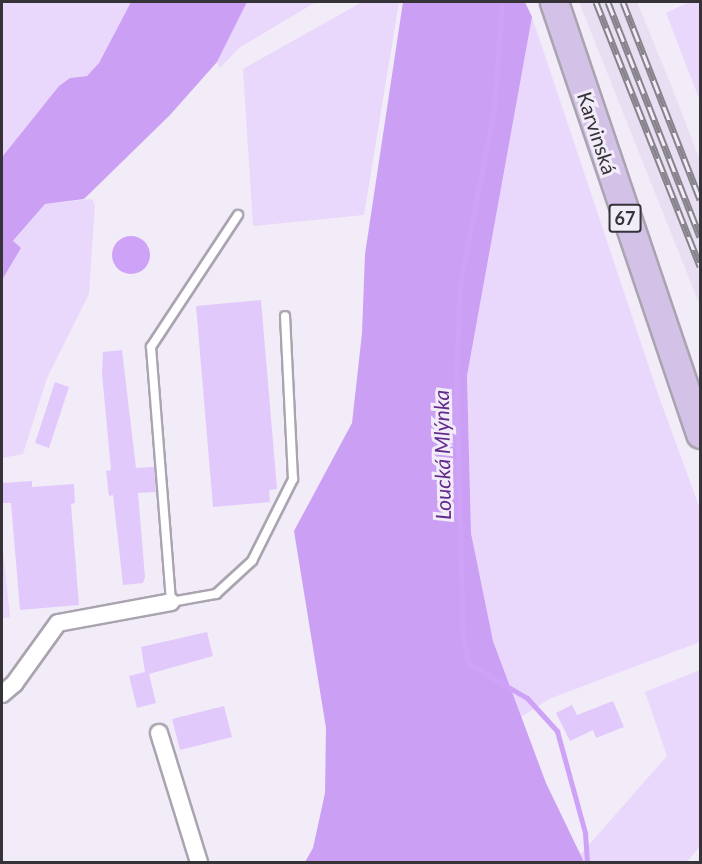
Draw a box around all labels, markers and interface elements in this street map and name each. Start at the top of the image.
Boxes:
street label: Karvinská [572,89,622,177]
road number: 67 [608,203,642,233]
water label: Loucká Mlýnka [428,390,456,520]

